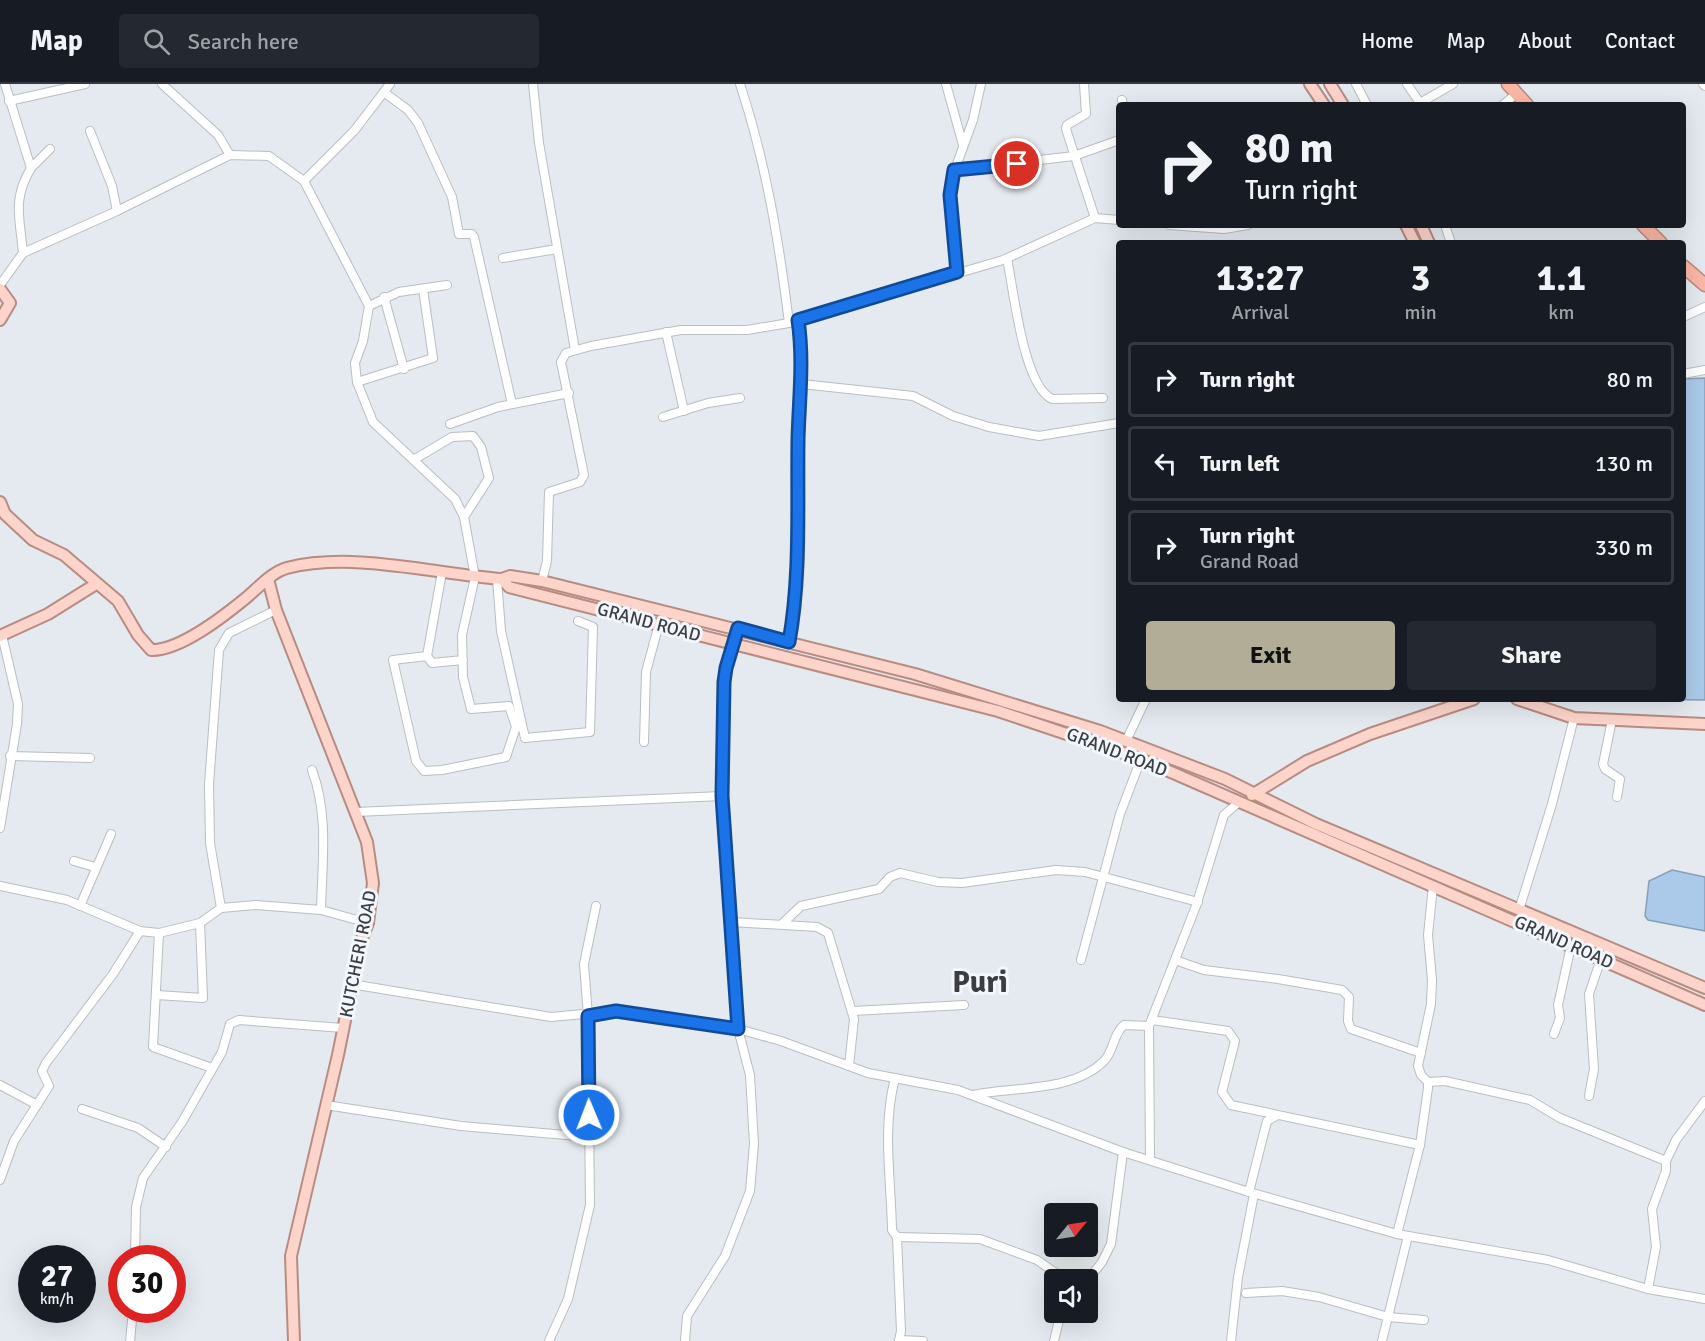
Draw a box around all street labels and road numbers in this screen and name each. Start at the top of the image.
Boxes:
street label: GRAND ROAD [595,598,703,646]
street label: GRAND ROAD [1064,723,1170,781]
street label: KUTCHERI ROAD [335,889,381,1019]
street label: GRAND ROAD [1511,910,1617,974]

